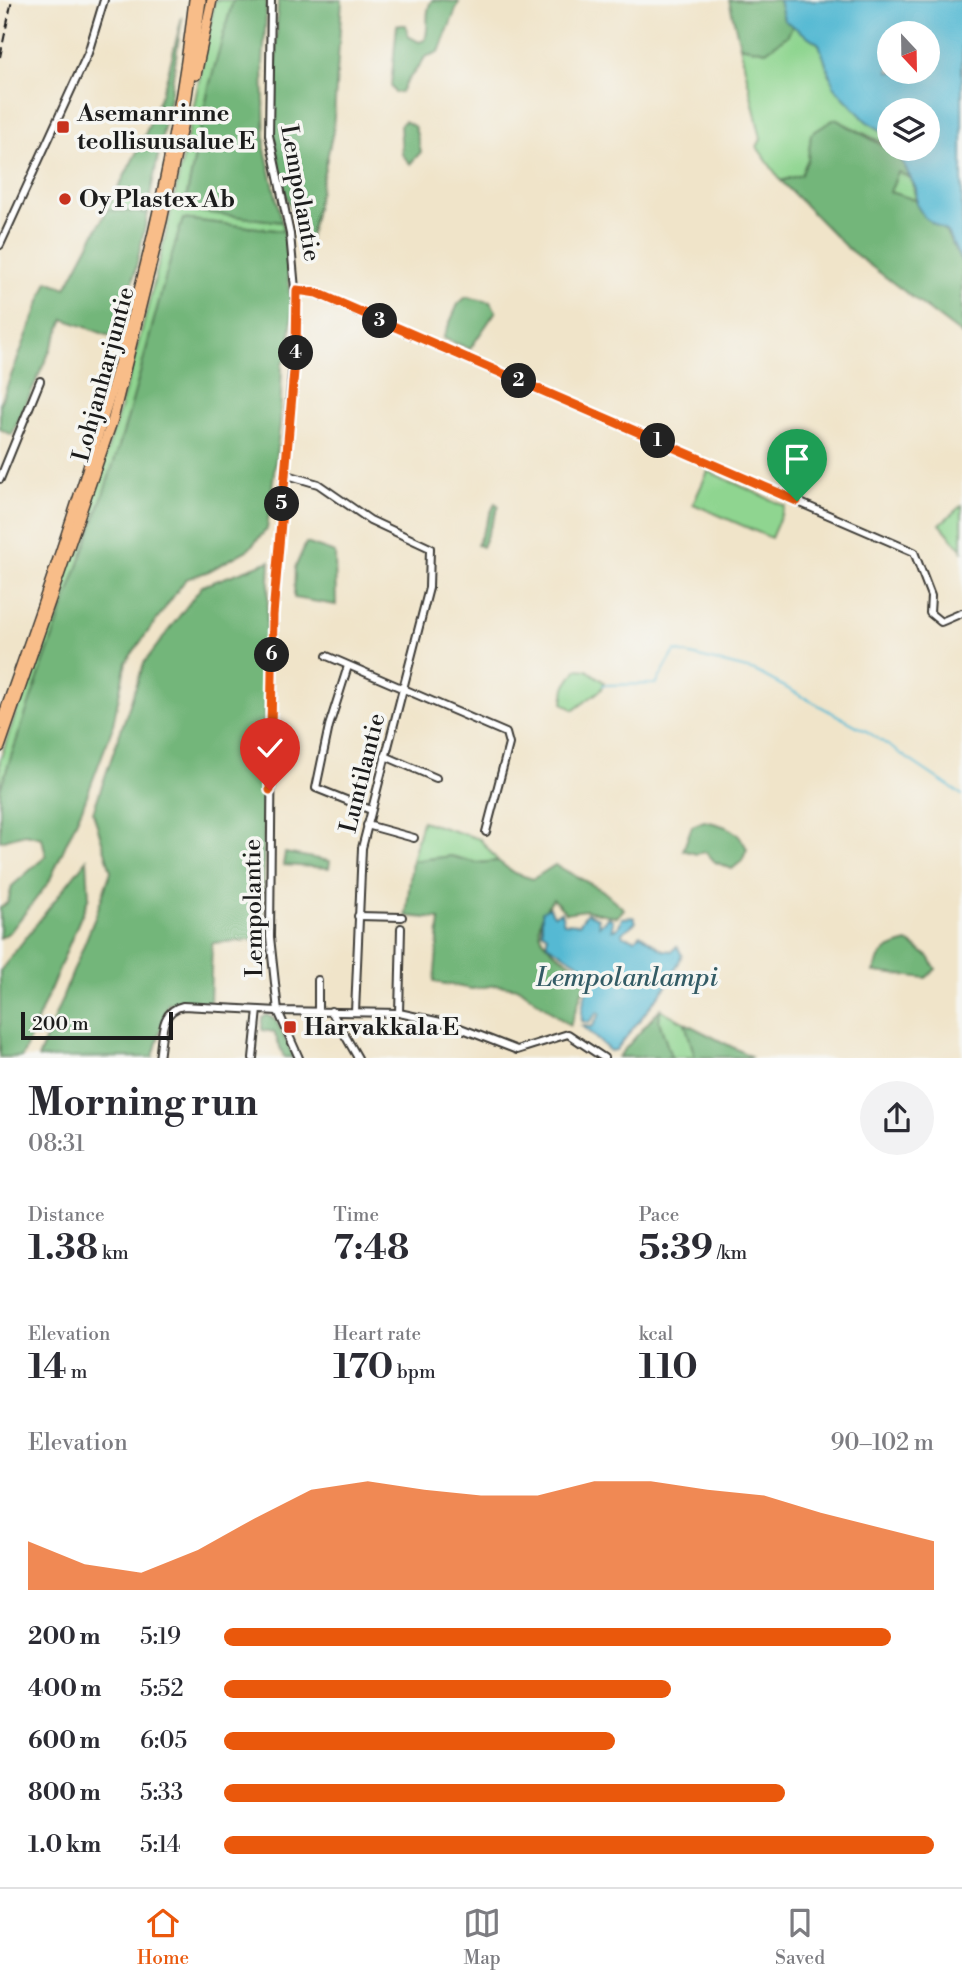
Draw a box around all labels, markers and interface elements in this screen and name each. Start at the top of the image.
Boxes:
north arrow [877,21,940,84]
map controls [877,21,940,161]
button: layers [877,98,940,161]
place label: Asemanrinne teollisuusalue E [76,99,255,157]
marker: Asemanrinne teollisuusalue E [55,119,71,135]
street label: Lempolantie [273,122,327,264]
place label: Oy Plastex Ab [79,185,235,215]
marker: Oy Plastex Ab [57,191,73,207]
street label: Lohjanharjuntie [66,284,142,465]
pin: 3 [362,304,398,338]
text: 3 [374,308,385,332]
pin: 4 [278,336,314,370]
text: 4 [289,340,302,364]
pin: 2 [502,364,536,398]
text: 2 [513,368,524,392]
pin: 1 [640,424,676,458]
text: 1 [653,428,662,452]
pin [767,429,827,501]
icon: arrive [778,440,816,478]
pin: 5 [264,486,300,522]
text: 5 [276,491,287,515]
pin: 6 [254,638,290,672]
text: 6 [266,642,277,666]
street label: Luntilantie [334,710,392,836]
pin [240,718,300,790]
icon: check [251,729,289,767]
street label: Lempolantie [238,839,270,977]
water label: Lempolanlampi [535,962,719,994]
scale bar [21,1008,173,1040]
text: 200 m [32,1012,89,1036]
place label: Harvakkala E [304,1013,459,1043]
marker: Harvakkala E [282,1019,298,1035]
text: Morning run [28,1080,258,1127]
button: share [860,1081,934,1155]
text: 08:31 [28,1130,85,1158]
text: Distance [28,1203,105,1227]
text: Time [333,1203,379,1227]
text: Pace [639,1203,679,1227]
text: 1.38 [28,1227,98,1270]
text: 7:48 [333,1227,409,1270]
text: 5:39 [639,1227,713,1270]
text: km [98,1241,129,1265]
text: /km [713,1241,747,1265]
text: Elevation [28,1322,110,1346]
text: Heart rate [333,1322,421,1346]
text: kcal [639,1322,673,1346]
text: 14 [28,1346,67,1389]
text: 170 [333,1346,393,1389]
text: 110 [639,1346,698,1389]
text: m [67,1360,87,1384]
text: bpm [393,1360,436,1384]
text: Elevation [28,1429,128,1457]
text: 90–102 m [830,1429,934,1457]
text: 200 m [28,1623,100,1651]
text: 5:19 [140,1623,181,1651]
text: 400 m [28,1675,101,1703]
text: 5:52 [140,1675,184,1703]
text: 600 m [28,1727,101,1755]
text: 6:05 [140,1727,187,1755]
text: 800 m [28,1779,101,1807]
text: 5:33 [140,1779,183,1807]
text: 1.0 km [28,1831,101,1859]
text: 5:14 [140,1831,181,1859]
tab: Home [137,1904,189,1970]
tab: Map [463,1904,501,1970]
tab: Saved [775,1904,825,1970]

